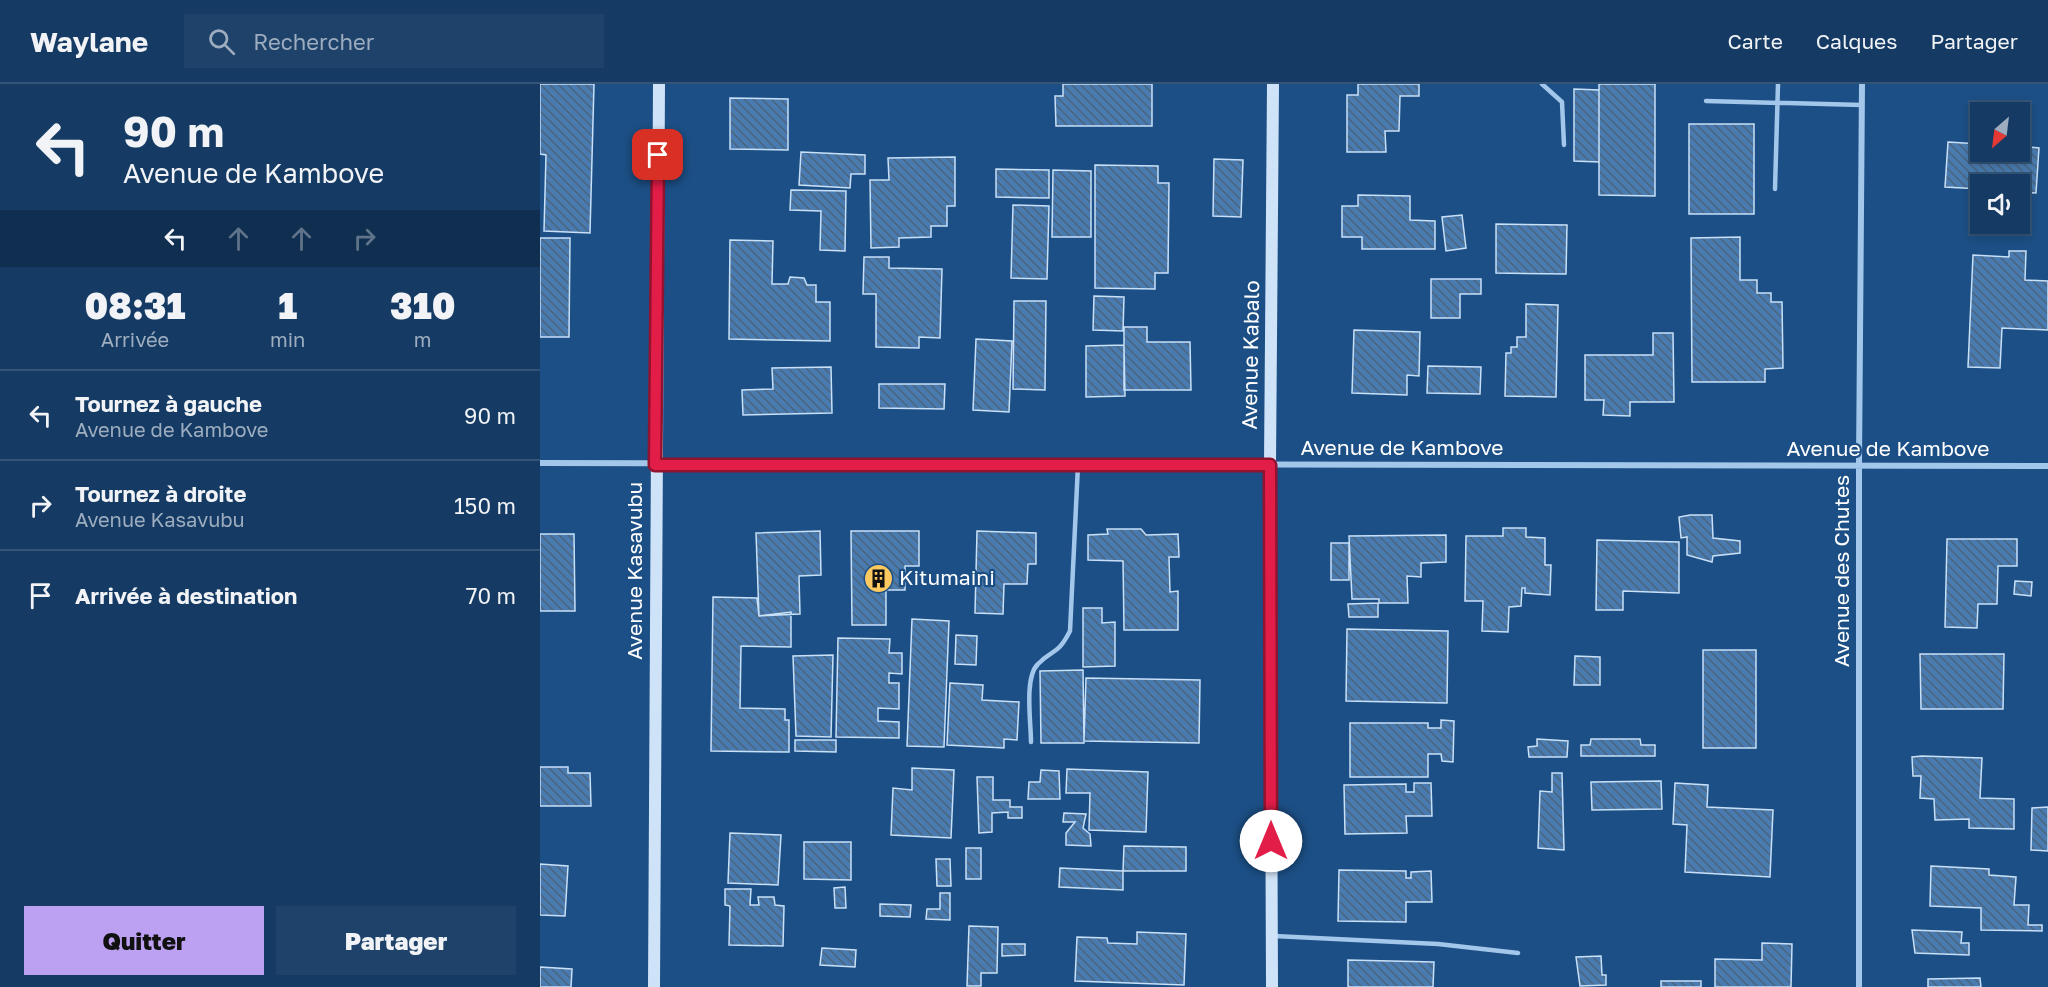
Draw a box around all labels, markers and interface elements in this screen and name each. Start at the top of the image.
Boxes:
search box [184,14,604,68]
text: Waylane [30,25,148,58]
icon: search [205,25,238,58]
text: Rechercher [253,28,374,55]
text: Carte [1727,28,1783,54]
text: Calques [1816,28,1897,54]
text: Partager [1930,28,2018,54]
north arrow [1970,102,2030,162]
map controls [1970,102,2030,234]
text: 90 m [123,106,224,156]
icon: left [24,108,102,186]
pin [632,129,683,180]
icon: arrive [641,138,674,171]
text: Avenue de Kambove [123,157,384,189]
button: sound [1970,174,2030,234]
icon: left [159,222,192,255]
icon: ahead [222,222,255,255]
icon: ahead [285,222,318,255]
icon: right [348,222,381,255]
street label: Avenue Kabalo [1236,280,1264,430]
text: 08:31 [85,284,185,327]
text: 1 [278,284,297,327]
text: 310 [390,284,455,327]
text: Arrivée [101,327,169,351]
text: min [270,327,305,351]
text: m [414,327,432,351]
text: Tournez à gauche [75,390,262,417]
icon: left [24,399,57,432]
text: 90 m [464,402,516,429]
text: Avenue de Kambove [75,417,268,441]
street label: Avenue de Kambove [1300,434,1504,460]
street label: Avenue de Kambove [1786,435,1990,461]
street label: Avenue des Chutes [1828,475,1854,667]
text: Tournez à droite [75,480,246,507]
street label: Avenue Kasavubu [621,482,647,660]
icon: right [24,489,57,522]
text: 150 m [454,492,516,519]
text: Avenue Kasavubu [75,507,245,531]
building icon: Kitumaini [862,562,894,594]
place label: Kitumaini [899,564,995,590]
icon: arrive [24,579,57,612]
text: Arrivée à destination [75,582,297,609]
text: 70 m [466,582,516,609]
position arrow [1239,809,1303,873]
button: Quitter [24,906,264,975]
button: Partager [276,906,516,975]

